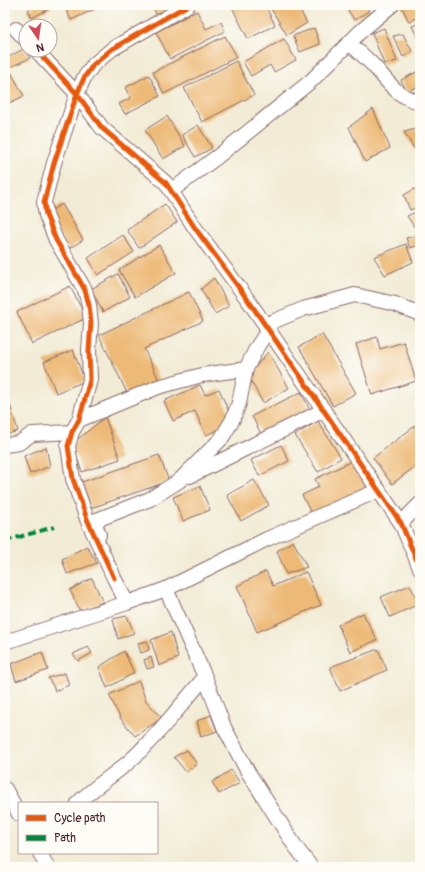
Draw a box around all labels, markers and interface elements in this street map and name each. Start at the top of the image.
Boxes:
north arrow [18,18,58,58]
text: N [35,40,45,55]
legend [18,802,158,854]
text: Cycle path [54,811,106,826]
text: Path [54,831,76,846]

